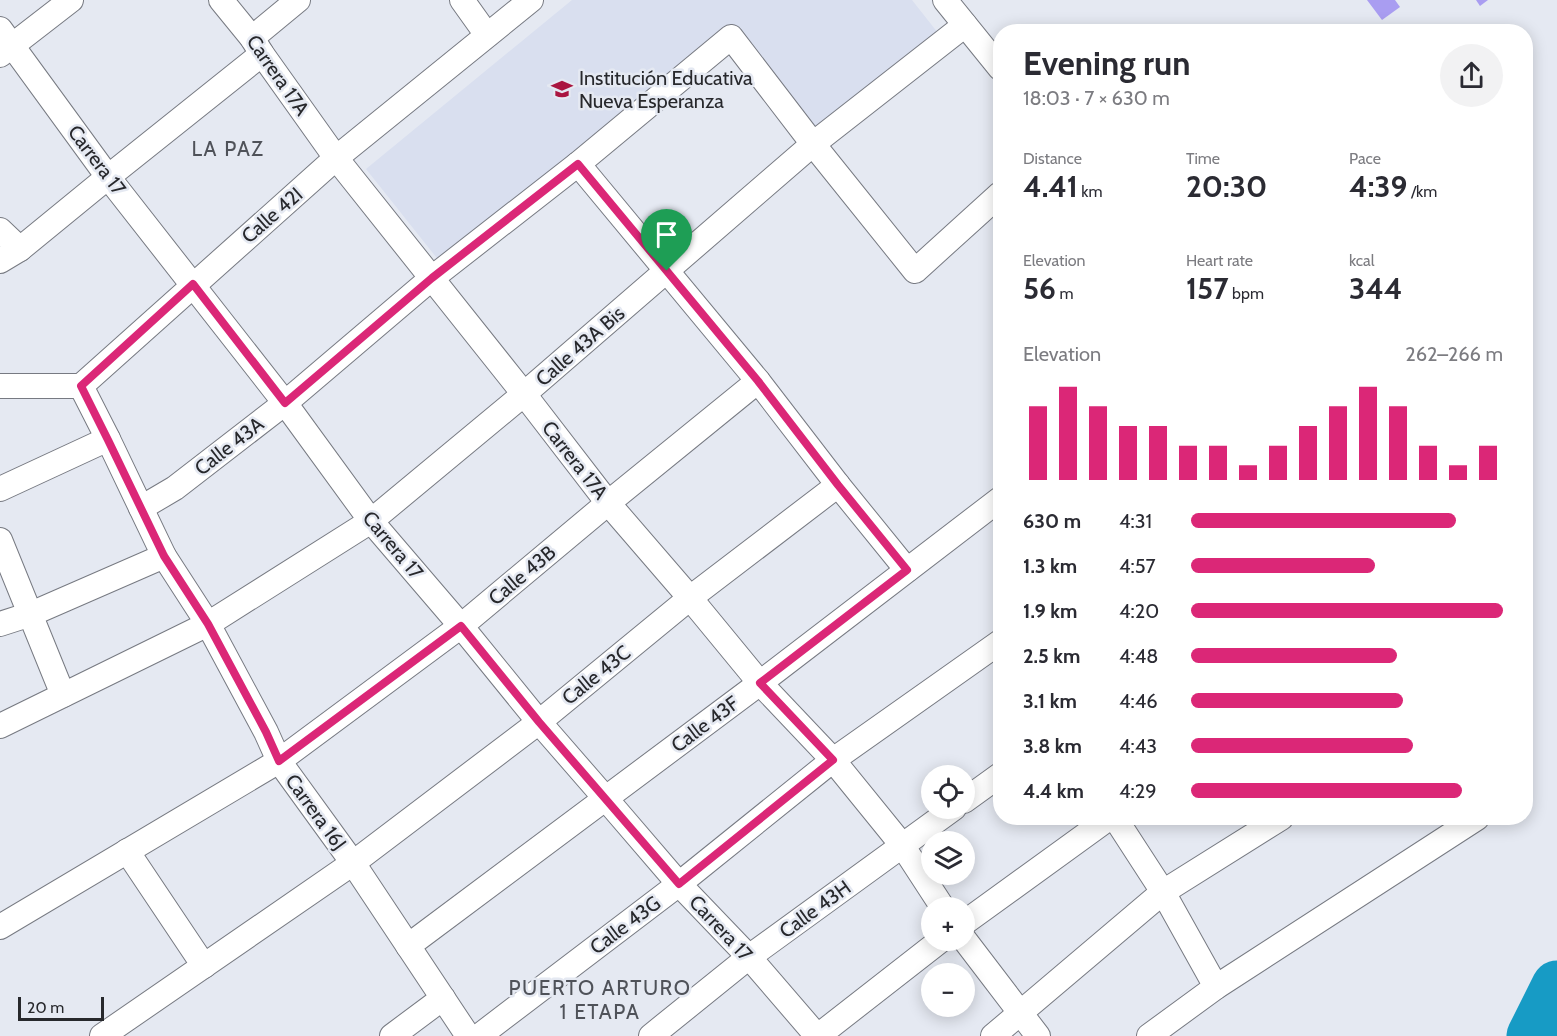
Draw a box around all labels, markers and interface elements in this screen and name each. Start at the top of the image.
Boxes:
street label: Carrera 17A [242,30,315,120]
text: Evening run [1023,43,1190,83]
button: share [1440,44,1503,107]
place label: Institución Educativa Nueva Esperanza [579,66,753,113]
school or university icon: Institución Educativa Nueva Esperanza [550,77,574,101]
text: 18:03 · 7 × 630 m [1023,86,1170,110]
street label: Carrera 17 [63,120,131,200]
district label: LA PAZ [192,136,264,161]
text: Distance [1023,149,1082,168]
text: Time [1186,149,1220,168]
text: Pace [1349,149,1381,168]
text: 4.41 [1023,168,1078,205]
text: 20:30 [1186,168,1267,205]
text: 4:39 [1349,168,1407,205]
street label: Calle 42I [237,182,307,248]
text: km [1078,182,1103,201]
text: /km [1407,182,1437,201]
pin [641,209,692,271]
icon: arrive [650,218,683,251]
text: Elevation [1023,251,1086,270]
text: Heart rate [1186,251,1253,270]
text: kcal [1349,251,1375,270]
text: 56 [1023,270,1056,307]
text: 157 [1186,270,1228,307]
text: 344 [1349,270,1402,307]
text: m [1056,284,1074,303]
text: bpm [1228,284,1264,303]
street label: Calle 43A Bis [531,301,629,391]
text: Elevation [1023,342,1101,366]
text: 262–266 m [1405,342,1503,366]
street label: Calle 43A [190,411,269,480]
street label: Carrera 17A [537,416,613,504]
street label: Carrera 17 [358,506,428,584]
text: 630 m [1023,509,1081,533]
text: 4:31 [1119,509,1152,533]
street label: Calle 43B [484,540,561,610]
text: 1.3 km [1023,554,1077,578]
text: 4:57 [1119,554,1156,578]
text: 1.9 km [1023,599,1077,623]
text: 4:20 [1119,599,1159,623]
street label: Calle 43C [557,640,635,710]
text: 2.5 km [1023,644,1080,668]
text: 4:48 [1119,644,1158,668]
text: 3.1 km [1023,689,1077,713]
text: 4:46 [1119,689,1158,713]
street label: Calle 43F [666,690,744,757]
text: 3.8 km [1023,734,1082,758]
text: 4:43 [1119,734,1157,758]
map controls [921,765,975,1017]
button: locate [921,765,975,819]
street label: Carrera 16J [280,769,352,855]
text: 4.4 km [1023,779,1084,803]
text: 4:29 [1119,779,1157,803]
button: layers [921,831,975,885]
street label: Calle 43H [775,875,855,943]
street label: Carrera 17 [684,890,758,966]
street label: Calle 43G [585,891,665,959]
button: + [921,897,975,951]
button: − [921,963,975,1017]
district label: PUERTO ARTURO 1 ETAPA [509,975,691,1024]
scale bar [18,994,104,1022]
text: 20 m [27,998,64,1017]

